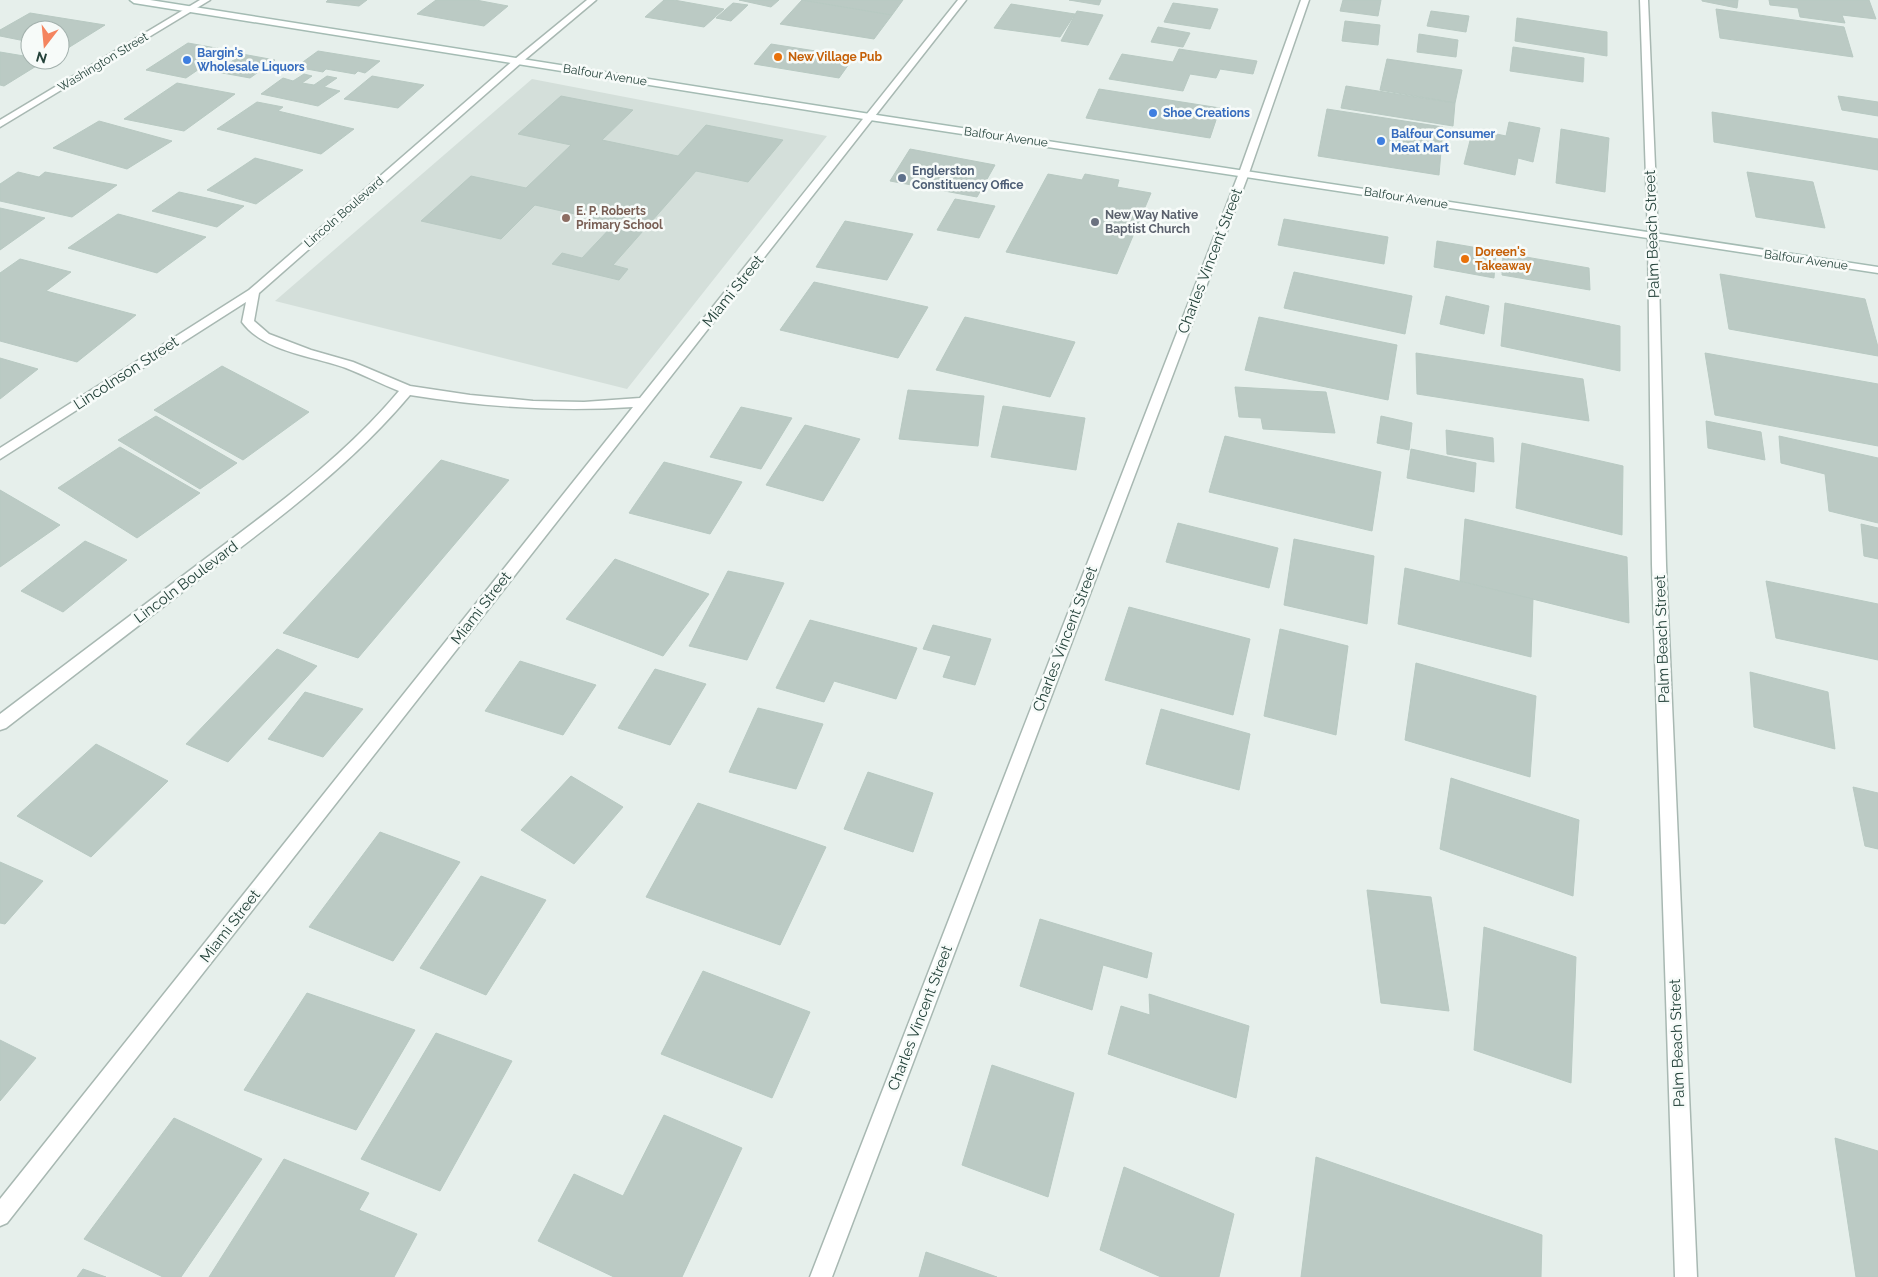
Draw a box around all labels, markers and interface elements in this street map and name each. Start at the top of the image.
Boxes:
north arrow [20,20,70,70]
street label: Washington Street [55,30,151,94]
place label: Bargin's Wholesale Liquors [197,46,305,74]
text: N [34,48,49,67]
place label: New Village Pub [788,50,882,64]
marker: New Village Pub [772,51,784,63]
marker: Bargin's Wholesale Liquors [181,54,193,66]
street label: Balfour Avenue [562,61,648,89]
place label: Shoe Creations [1163,106,1250,120]
marker: Shoe Creations [1147,107,1159,119]
street label: Balfour Avenue [963,124,1049,150]
place label: Balfour Consumer Meat Mart [1391,127,1496,155]
marker: Balfour Consumer Meat Mart [1375,135,1387,147]
place label: Englerston Constituency Office [912,164,1024,192]
street label: Palm Beach Street [1641,169,1663,299]
marker: Englerston Constituency Office [896,172,908,184]
street label: Lincoln Boulevard [302,174,386,250]
street label: Balfour Avenue [1363,184,1449,212]
street label: Charles Vincent Street [1174,186,1246,336]
place label: E. P. Roberts Primary School [576,204,663,232]
place label: New Way Native Baptist Church [1105,208,1198,236]
marker: E. P. Roberts Primary School [560,212,572,224]
marker: New Way Native Baptist Church [1089,216,1101,228]
place label: Doreen's Takeaway [1475,245,1532,273]
street label: Balfour Avenue [1763,247,1849,273]
street label: Miami Street [699,251,767,331]
marker: Doreen's Takeaway [1459,253,1471,265]
street label: Lincolnson Street [70,333,182,413]
street label: Lincoln Boulevard [131,537,241,627]
street label: Charles Vincent Street [1029,564,1101,714]
street label: Miami Street [447,568,515,648]
street label: Palm Beach Street [1651,574,1673,704]
street label: Miami Street [196,886,264,966]
street label: Charles Vincent Street [884,943,956,1093]
street label: Palm Beach Street [1666,978,1688,1108]

